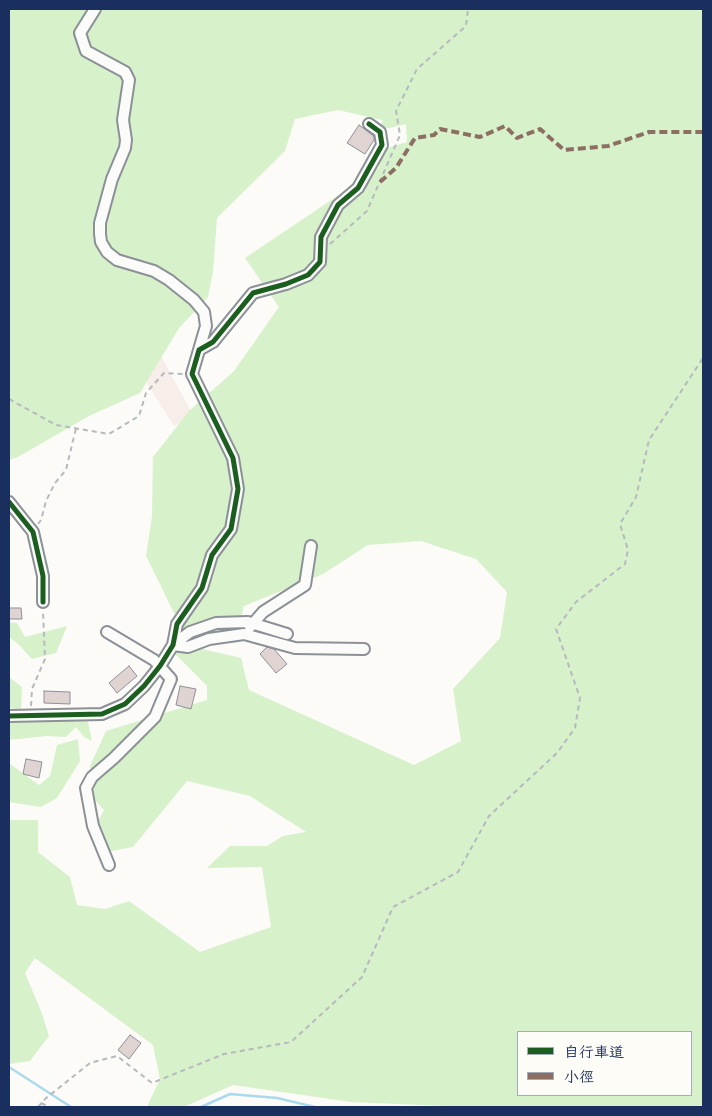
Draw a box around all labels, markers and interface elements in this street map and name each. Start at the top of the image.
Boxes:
legend [517,1031,692,1096]
text: 自行車道 [564,1041,624,1061]
text: 小徑 [564,1066,594,1086]

